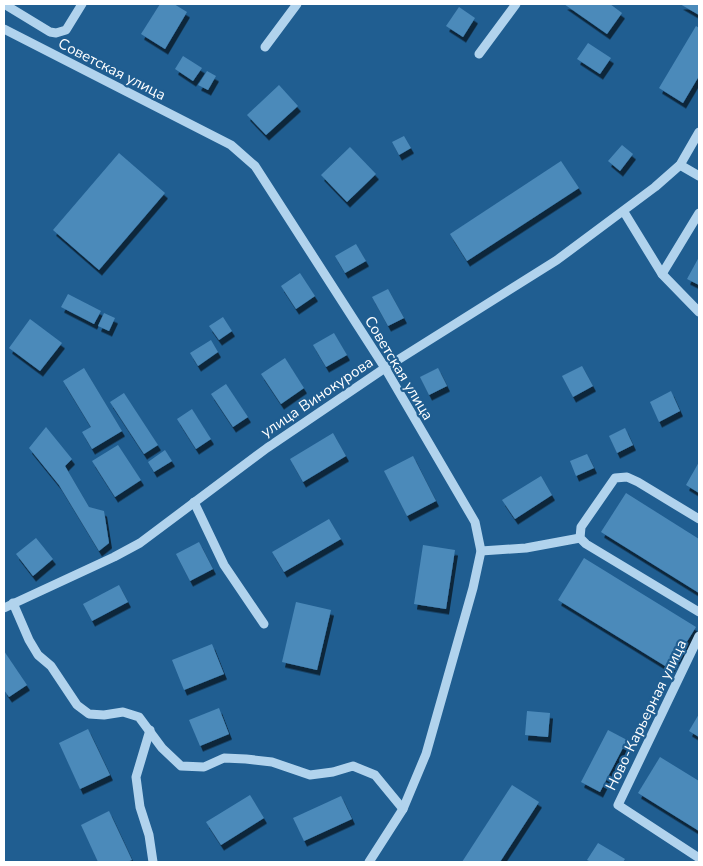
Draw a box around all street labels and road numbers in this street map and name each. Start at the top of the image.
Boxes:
street label: Советская улица [55,33,169,105]
street label: Советская улица [360,312,438,424]
street label: улица Винокурова [257,352,377,442]
street label: Ново-Карьерная улица [601,636,691,794]

